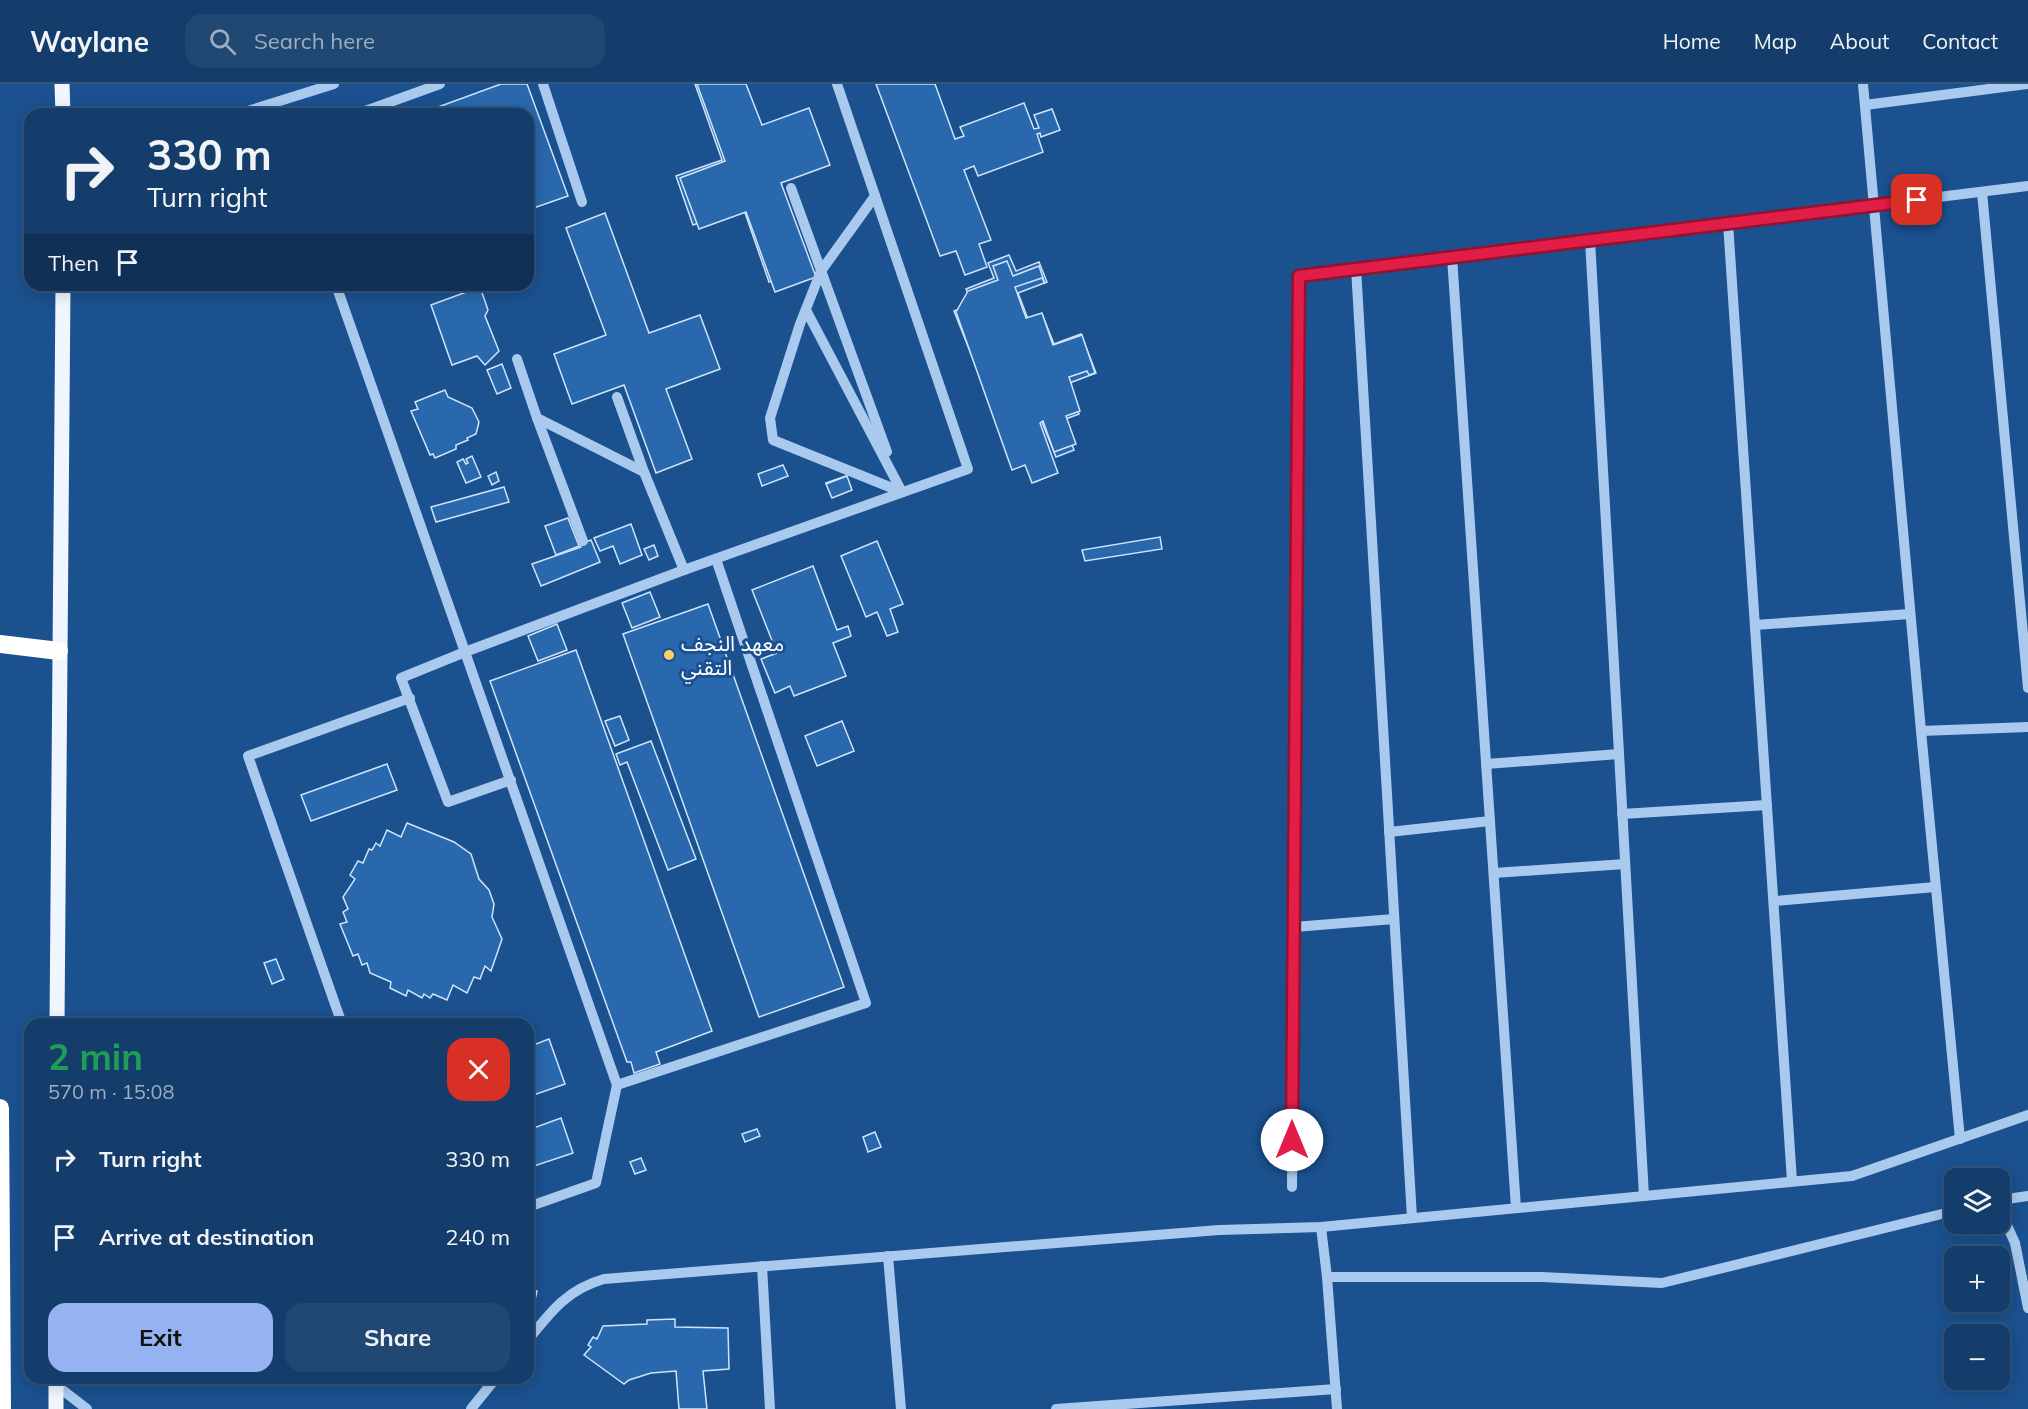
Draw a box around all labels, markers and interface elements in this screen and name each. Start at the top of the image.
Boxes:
search box [185,14,605,68]
text: Waylane [30,24,149,59]
icon: search [206,25,239,58]
text: Search here [254,27,375,55]
text: Home [1663,28,1721,54]
text: Map [1754,28,1797,54]
text: About [1830,28,1889,54]
text: Contact [1922,28,1998,54]
text: 330 m [147,128,272,181]
icon: right [48,132,126,210]
pin [1891,174,1942,225]
text: Turn right [147,180,267,214]
icon: arrive [1900,183,1933,216]
icon: arrive [111,246,144,279]
text: Then [48,249,99,277]
place label: معهد النجف التقني [681,630,784,684]
marker: معهد النجف التقني [662,648,676,662]
text: 2 min [48,1034,143,1079]
button: close [447,1038,510,1101]
text: 570 m · 15:08 [48,1079,174,1104]
position arrow [1260,1108,1324,1172]
icon: right [48,1143,81,1176]
text: Turn right [99,1145,202,1173]
text: 330 m [445,1145,510,1173]
map controls [1944,1168,2010,1390]
button: layers [1944,1168,2010,1234]
icon: arrive [48,1221,81,1254]
text: Arrive at destination [99,1223,314,1251]
text: 240 m [445,1223,510,1251]
button: + [1944,1246,2010,1312]
button: Exit [48,1303,273,1372]
button: Share [285,1303,510,1372]
button: − [1944,1324,2010,1390]

